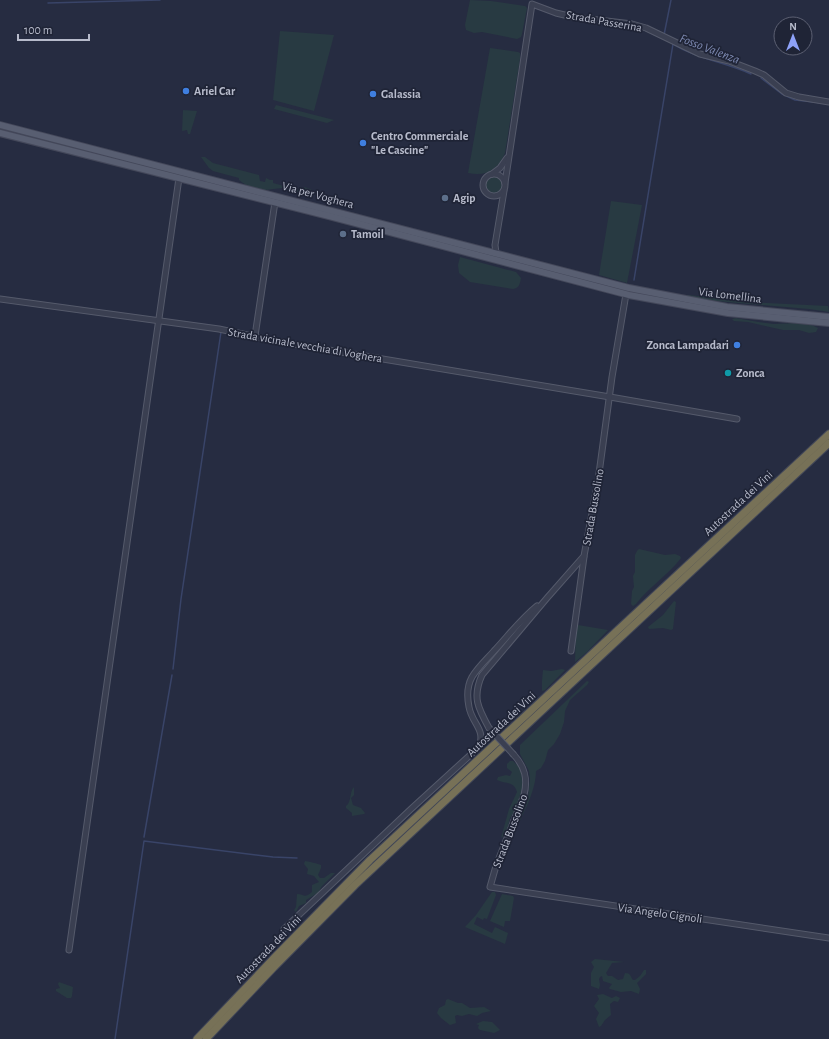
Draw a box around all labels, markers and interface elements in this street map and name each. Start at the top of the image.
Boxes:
street label: Strada Passerina [565,8,643,34]
scale bar [18,16,89,42]
north arrow [773,16,813,56]
text: N [789,21,797,32]
text: 100 m [24,24,52,36]
water label: Fosso Valenza [678,32,741,67]
place label: Ariel Car [194,85,236,97]
marker: Ariel Car [181,86,191,96]
place label: Galassia [381,88,421,100]
marker: Galassia [368,89,378,99]
place label: Centro Commerciale "Le Cascine" [371,130,469,156]
marker: Centro Commerciale "Le Cascine" [358,138,368,148]
street label: Via per Voghera [281,180,356,210]
place label: Agip [453,192,476,204]
marker: Agip [440,193,450,203]
place label: Tamoil [351,228,384,240]
marker: Tamoil [338,229,348,239]
street label: Via Lomellina [698,285,763,305]
street label: Strada vicinale vecchia di Voghera [227,325,384,365]
place label: Zonca Lampadari [646,339,729,351]
marker: Zonca Lampadari [732,340,742,350]
place label: Zonca [736,367,765,379]
marker: Zonca [723,368,733,378]
street label: Strada Bussolino [580,468,606,546]
street label: Autostrada dei Vini [701,468,775,538]
street label: Autostrada dei Vini [464,689,538,759]
street label: Strada Bussolino [490,792,530,869]
street label: Via Angelo Cignoli [617,901,703,925]
street label: Autostrada dei Vini [233,913,303,985]

